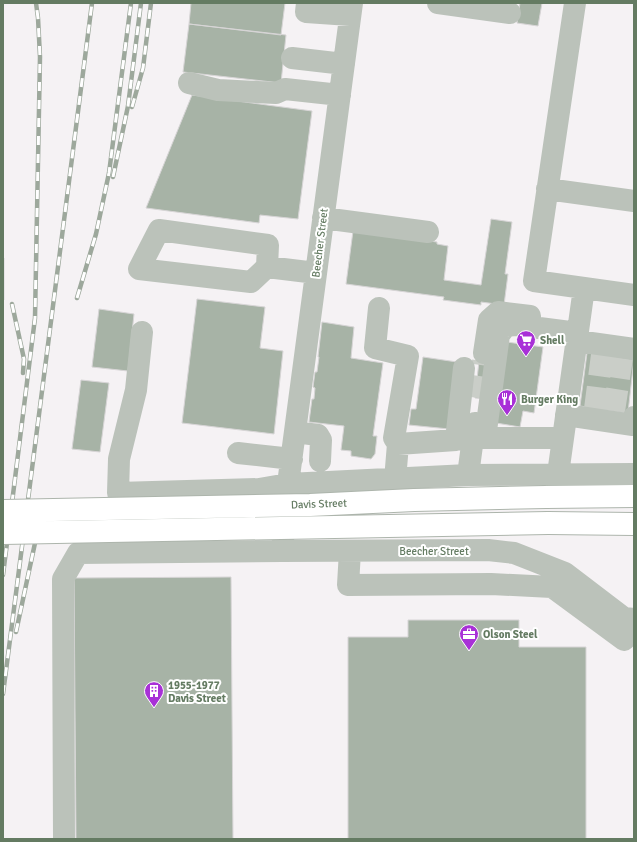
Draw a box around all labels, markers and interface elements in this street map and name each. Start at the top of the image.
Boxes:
street label: Beecher Street [309,208,331,278]
supermarket icon: Shell [515,329,537,357]
place label: Shell [540,334,565,347]
restaurant icon: Burger King [496,388,518,416]
place label: Burger King [521,393,578,406]
street label: Davis Street [291,497,347,511]
street label: Beecher Street [399,545,469,558]
office icon: Olson Steel [458,623,480,651]
place label: Olson Steel [483,628,538,641]
place label: 1955-1977 Davis Street [168,679,226,705]
building icon: 1955-1977 Davis Street [143,680,165,708]

